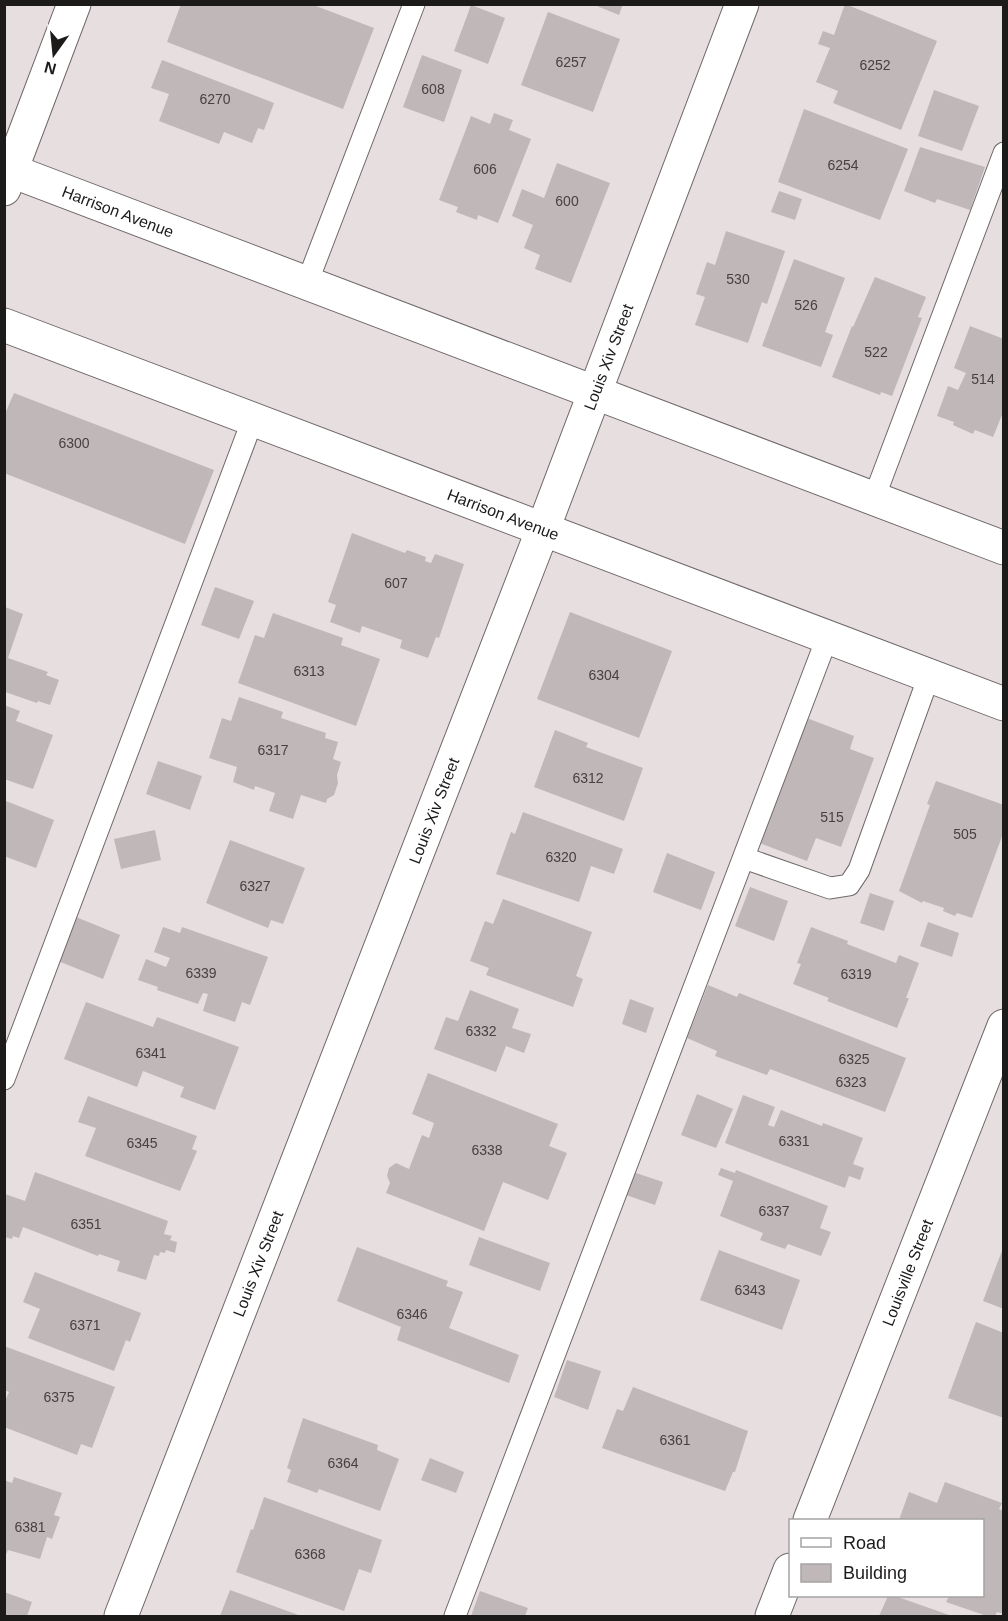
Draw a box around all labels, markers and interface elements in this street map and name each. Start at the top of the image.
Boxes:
north arrow [24,24,84,84]
house number: 6257 [555,54,587,70]
house number: 6252 [859,57,891,73]
text: N [42,58,58,78]
house number: 608 [421,81,445,97]
house number: 6270 [199,91,231,107]
house number: 6254 [827,157,859,173]
house number: 606 [473,161,497,177]
street label: Harrison Avenue [60,182,176,240]
house number: 600 [555,193,579,209]
house number: 530 [726,271,750,287]
house number: 526 [794,297,818,313]
street label: Louis Xiv Street [580,301,636,412]
house number: 522 [864,344,888,360]
house number: 514 [971,371,995,387]
house number: 6300 [58,435,90,451]
street label: Harrison Avenue [445,485,562,543]
house number: 607 [384,575,408,591]
house number: 6313 [293,663,325,679]
house number: 6304 [588,667,620,683]
house number: 6317 [257,742,289,758]
street label: Louis Xiv Street [405,755,462,866]
house number: 6312 [572,770,604,786]
house number: 515 [820,809,844,825]
house number: 505 [953,826,977,842]
house number: 6320 [545,849,577,865]
house number: 6327 [239,878,271,894]
house number: 6339 [185,965,217,981]
house number: 6319 [840,966,872,982]
house number: 6332 [465,1023,497,1039]
house number: 6341 [135,1045,167,1061]
house number: 6325 [838,1051,870,1067]
house number: 6323 [835,1074,867,1090]
house number: 6331 [778,1133,810,1149]
house number: 6345 [126,1135,158,1151]
house number: 6338 [471,1142,503,1158]
house number: 6337 [758,1203,790,1219]
street label: Louis Xiv Street [230,1208,286,1319]
house number: 6351 [70,1216,102,1232]
street label: Louisville Street [879,1216,936,1328]
house number: 6343 [734,1282,766,1298]
house number: 6346 [396,1306,428,1322]
house number: 6371 [69,1317,101,1333]
house number: 6375 [43,1389,75,1405]
house number: 6361 [659,1432,691,1448]
house number: 6364 [327,1455,359,1471]
house number: 6381 [14,1519,46,1535]
legend [789,1519,984,1597]
text: Road [843,1533,886,1553]
house number: 6368 [294,1546,326,1562]
text: Building [843,1563,907,1583]

